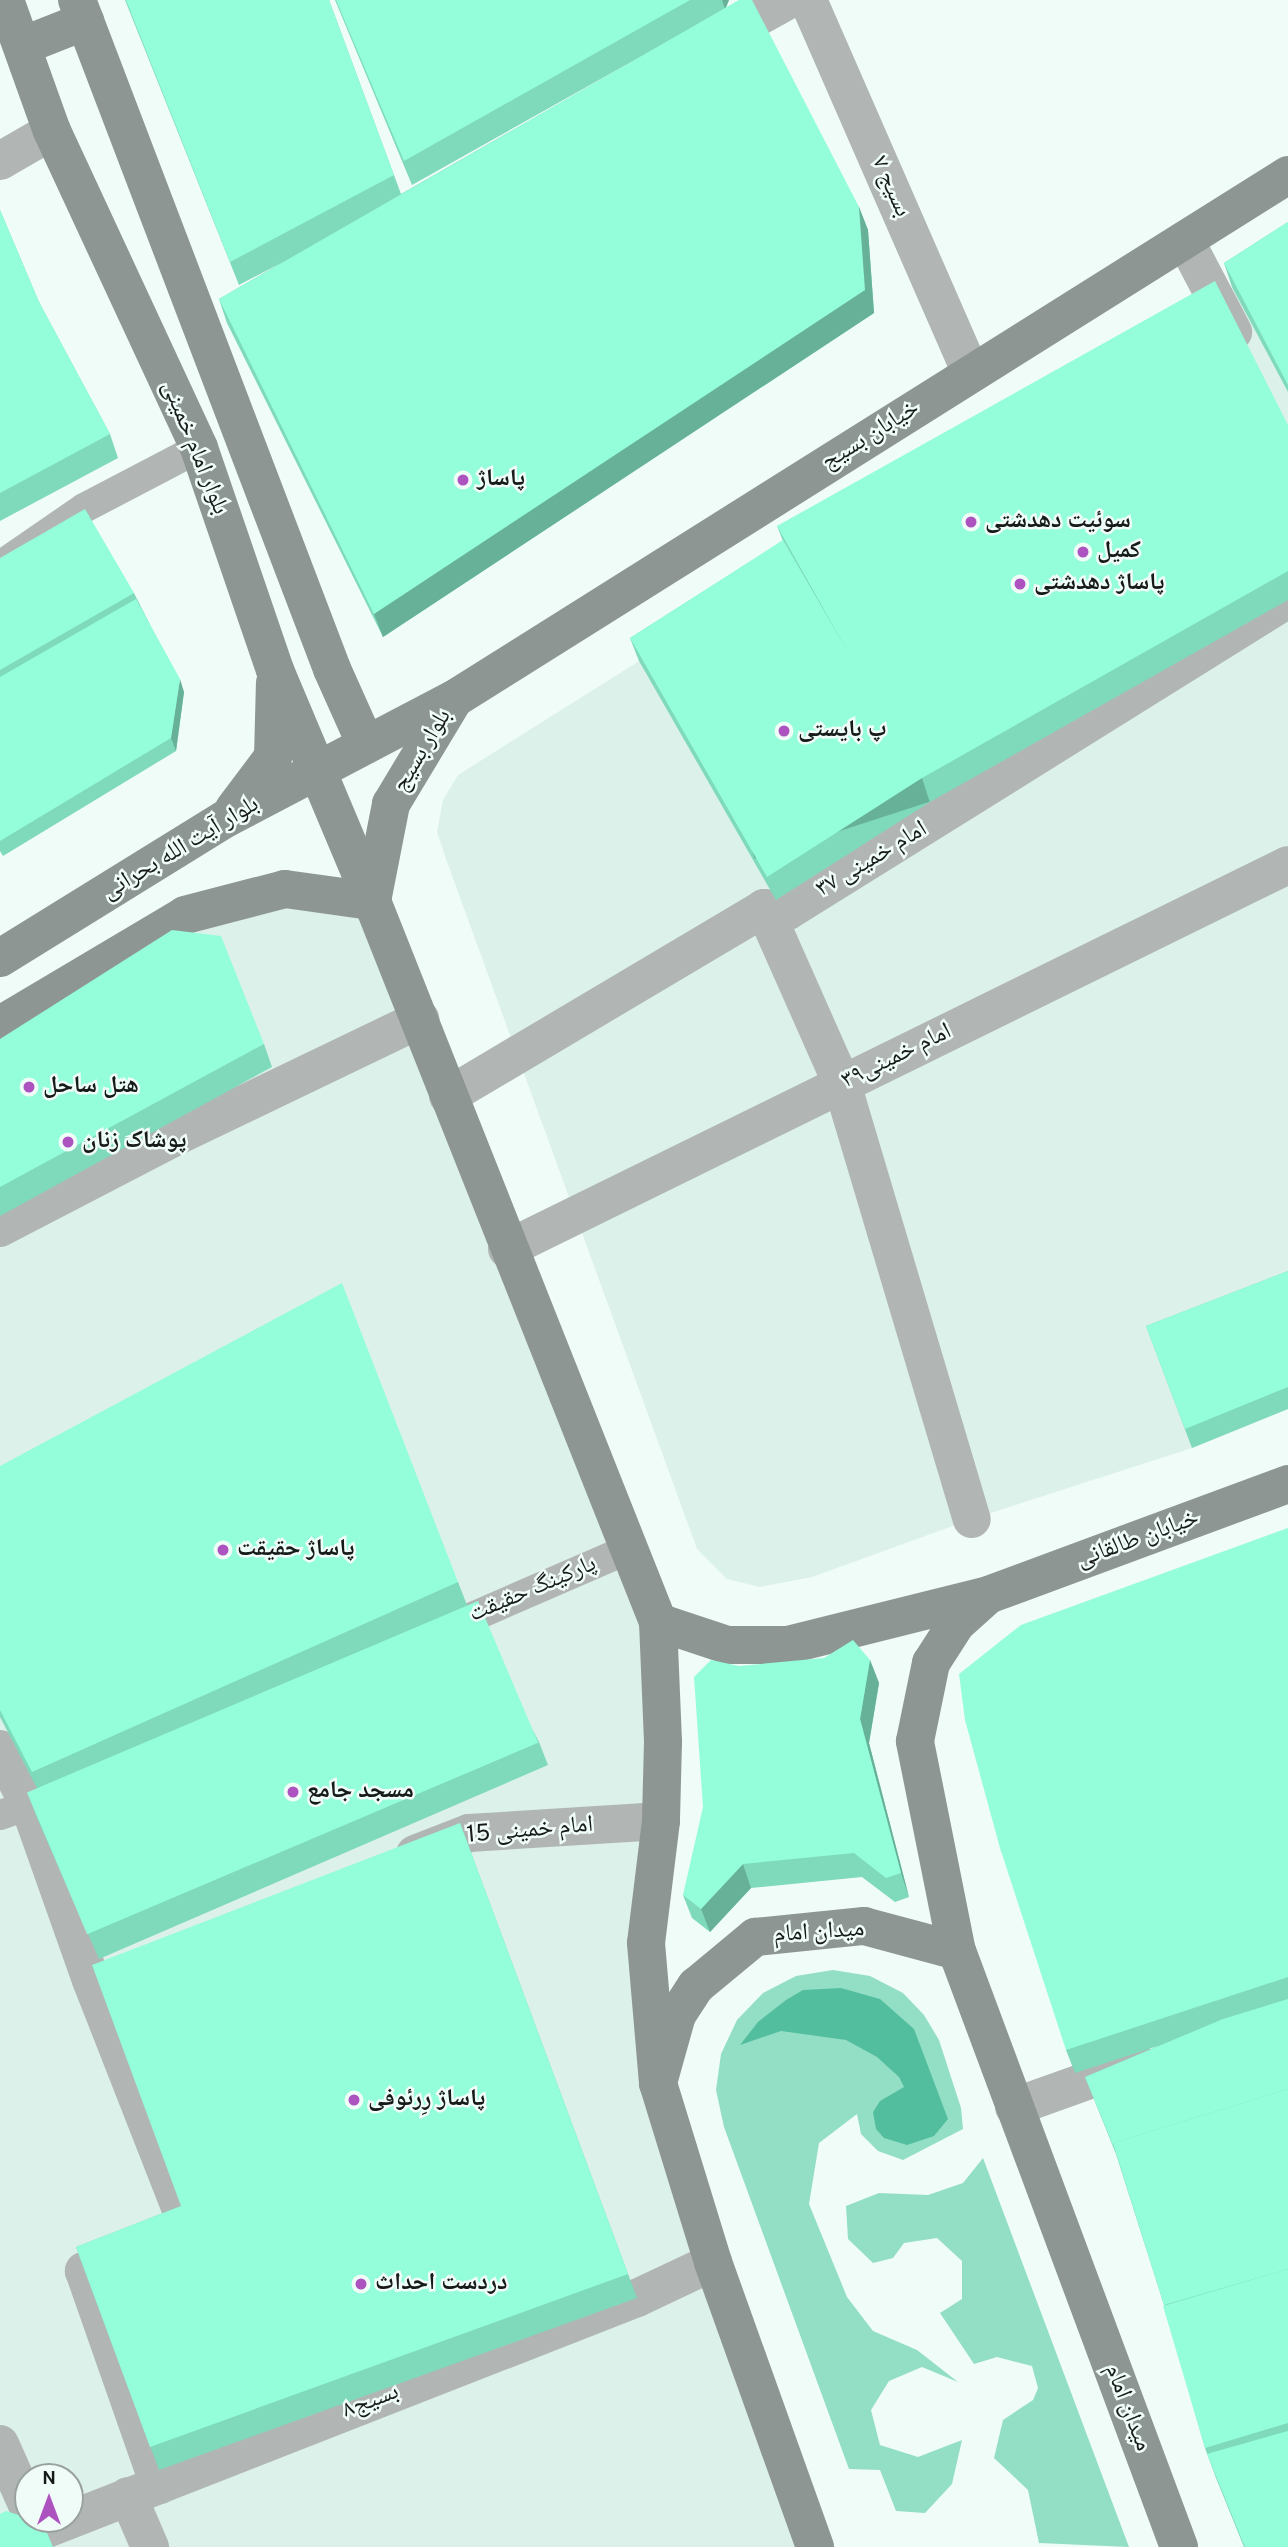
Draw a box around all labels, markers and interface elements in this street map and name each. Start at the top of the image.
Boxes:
street label: بسیج ۷ [864,152,916,222]
street label: بلوار امام خمینی [154,377,234,519]
street label: خیابان بسیج [817,395,925,477]
place label: پاساژ [477,466,525,494]
marker: پاساژ [455,472,471,488]
place label: سوئیت دهدشتی [985,508,1131,536]
marker: سوئیت دهدشتی [963,514,979,530]
place label: کمیل [1097,538,1141,566]
marker: کمیل [1075,544,1091,560]
place label: پاساژ دهدشتی [1034,570,1164,598]
marker: پاساژ دهدشتی [1012,576,1028,592]
street label: بلوار بسیج [387,704,459,798]
place label: پ بایستی [798,717,887,745]
marker: پ بایستی [776,723,792,739]
street label: بلوار آیت الله بحرانی [97,791,265,907]
street label: امام خمینی ۳۷ [811,816,933,904]
street label: امام خمینی۳۹ [837,1018,957,1096]
place label: هتل ساحل [43,1073,139,1101]
marker: هتل ساحل [21,1079,37,1095]
place label: پوشاک زنان [82,1128,186,1156]
marker: پوشاک زنان [60,1134,76,1150]
street label: خیابان طالقانی [1073,1505,1203,1575]
place label: پاساژ حقیقت [237,1536,355,1564]
marker: پاساژ حقیقت [215,1542,231,1558]
street label: پارکینگ حقیقت [465,1550,601,1630]
place label: مسجد جامع [307,1778,414,1806]
marker: مسجد جامع [285,1784,301,1800]
street label: امام خمینی 15 [466,1811,594,1851]
street label: میدان امام [773,1915,865,1951]
place label: پاساژ رِرئوفی [368,2086,485,2114]
marker: پاساژ رِرئوفی [346,2092,362,2108]
place label: دردست احداث [375,2270,508,2298]
marker: دردست احداث [353,2276,369,2292]
street label: میدان امام [1097,2360,1157,2456]
street label: بسیج۸ [339,2378,403,2426]
north arrow [14,2463,84,2533]
text: N [42,2467,56,2491]

